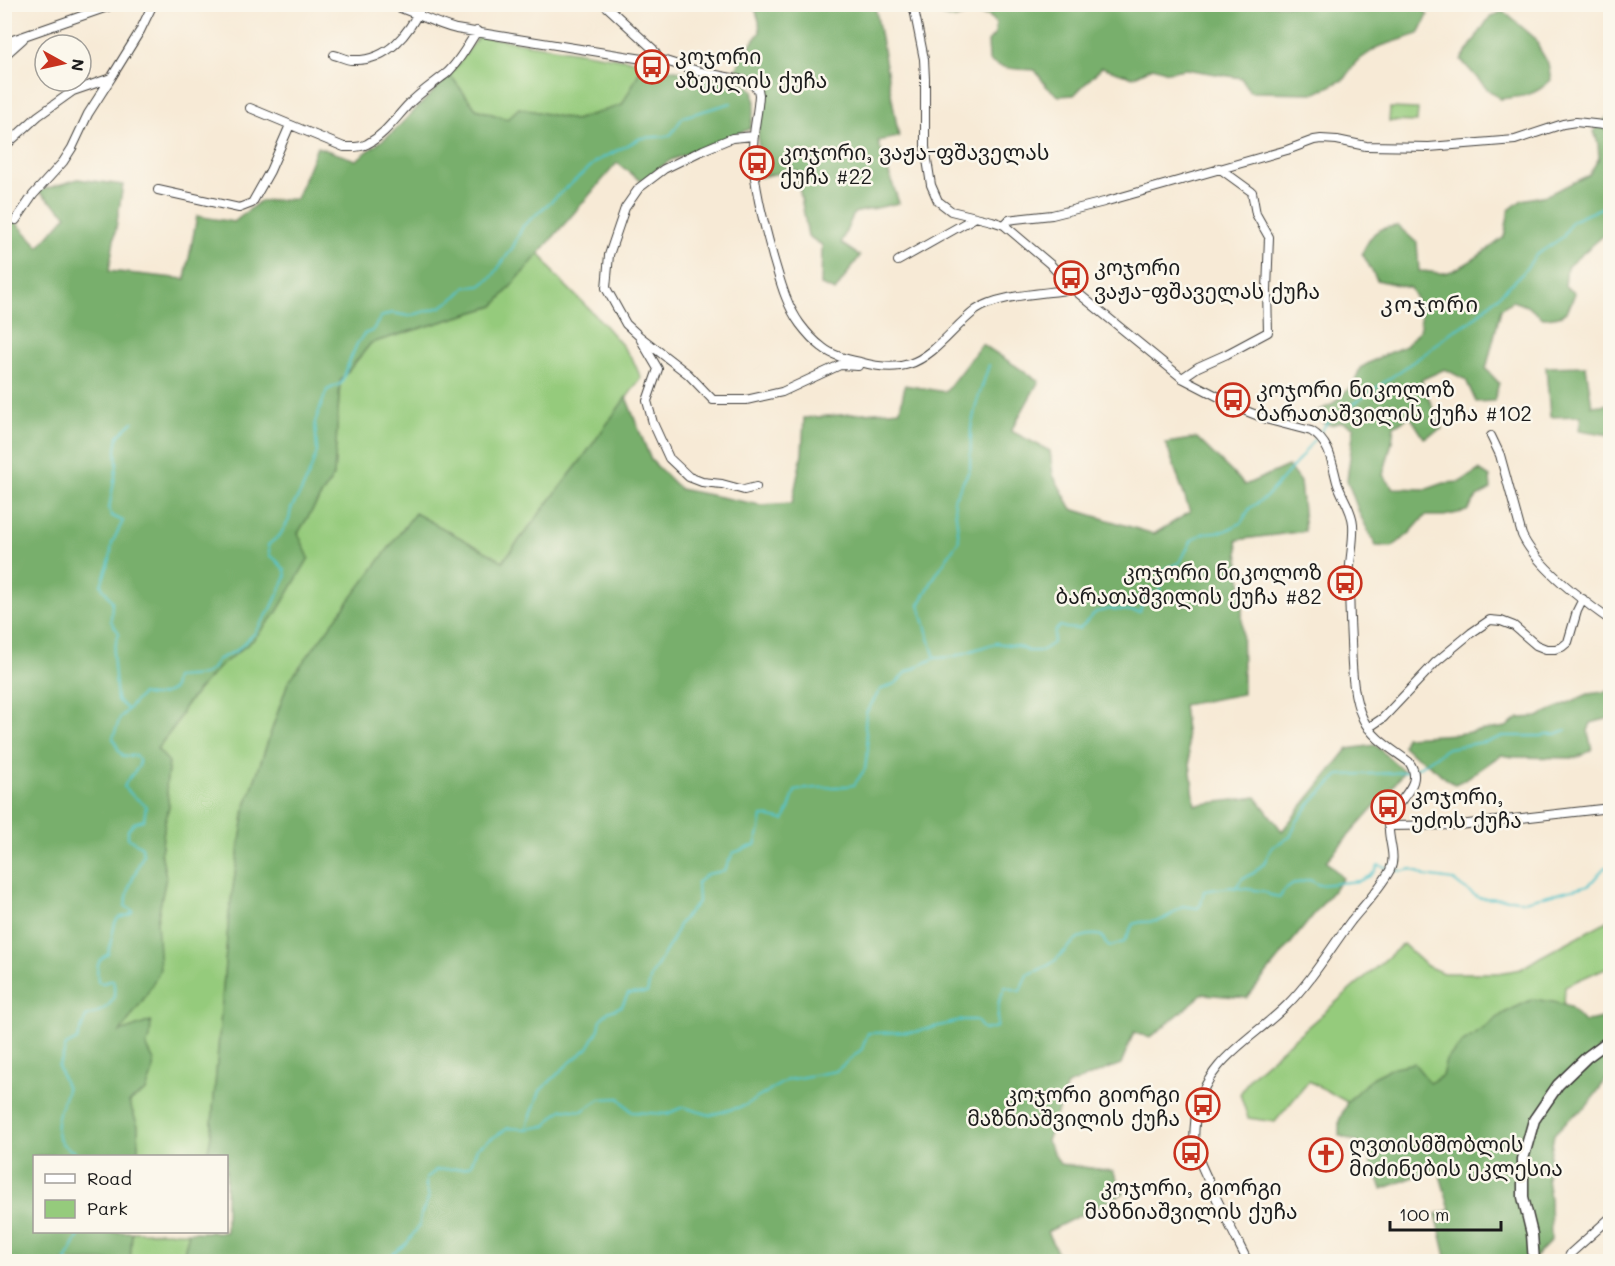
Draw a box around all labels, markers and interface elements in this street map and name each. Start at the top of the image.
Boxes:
north arrow [33,33,93,93]
place label: კოჯორი აზეულის ქუჩა [675,42,827,94]
bus stop icon: კოჯორი აზეულის ქუჩა [634,49,670,85]
text: N [67,58,90,73]
place label: კოჯორი, ვაჟა-ფშაველას ქუჩა #22 [780,138,1050,189]
bus stop icon: კოჯორი, ვაჟა-ფშაველას ქუჩა #22 [739,145,775,181]
place label: კოჯორი ვაჟა-ფშაველას ქუჩა [1094,253,1320,305]
bus stop icon: კოჯორი ვაჟა-ფშაველას ქუჩა [1053,260,1089,296]
district label: კოჯორი [1380,289,1480,318]
place label: კოჯორი ნიკოლოზ ბარათაშვილის ქუჩა #102 [1256,375,1532,427]
bus stop icon: კოჯორი ნიკოლოზ ბარათაშვილის ქუჩა #102 [1215,382,1251,418]
place label: კოჯორი ნიკოლოზ ბარათაშვილის ქუჩა #82 [1056,558,1322,610]
bus stop icon: კოჯორი ნიკოლოზ ბარათაშვილის ქუჩა #82 [1327,565,1363,601]
place label: კოჯორი, უძოს ქუჩა [1411,782,1522,833]
bus stop icon: კოჯორი, უძოს ქუჩა [1370,789,1406,825]
place label: კოჯორი გიორგი მაზნიაშვილის ქუჩა [967,1080,1180,1132]
bus stop icon: კოჯორი გიორგი მაზნიაშვილის ქუჩა [1185,1087,1221,1123]
place label: ღვთისმშობლის მიძინების ეკლესია [1349,1130,1563,1182]
bus stop icon: კოჯორი, გიორგი მაზნიაშვილის ქუჩა [1173,1135,1209,1171]
church icon: ღვთისმშობლის მიძინების ეკლესია [1308,1137,1344,1173]
legend [33,1155,228,1233]
text: Road [87,1166,132,1190]
place label: კოჯორი, გიორგი მაზნიაშვილის ქუჩა [1085,1173,1297,1225]
scale bar [1390,1194,1501,1232]
text: Park [87,1196,128,1220]
text: 100 m [1399,1202,1449,1226]

